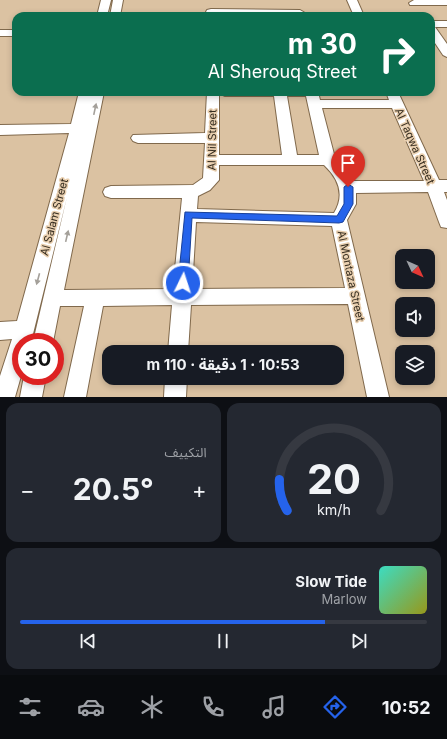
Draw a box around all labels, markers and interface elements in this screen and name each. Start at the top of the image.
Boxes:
text: 30 m [288,27,357,61]
icon: right [371,28,423,80]
text: Al Sherouq Street [208,61,357,82]
one-way arrow [92,103,98,115]
street label: Al Taqwa Street [392,106,438,187]
street label: Al Nil Street [204,109,220,171]
pin [331,146,365,187]
icon: arrive [337,152,359,174]
street label: Al Salam Street [37,177,71,257]
one-way arrow [64,229,70,242]
street label: Al Montaza Street [335,229,368,323]
north arrow [395,249,435,289]
map controls [395,249,435,385]
position arrow [162,262,204,304]
one-way arrow [35,273,41,285]
button: sound [395,297,435,337]
speed limit sign: 30 [12,333,64,385]
button: layers [395,345,435,385]
text: 10:53 · 1 دقيقة · 110 m [146,355,300,374]
text: التكييف [165,444,207,460]
text: 20 [307,453,361,503]
text: 20.5° [73,471,154,507]
text: − [20,477,35,503]
text: + [192,477,207,503]
text: km/h [317,500,351,517]
text: Slow Tide [295,572,367,591]
text: Marlow [322,591,367,607]
icon: previous [77,630,99,652]
icon: pause [212,630,234,652]
icon: next [348,630,370,652]
icon: filters [16,693,44,721]
icon: car [77,693,105,721]
icon: climate [138,693,166,721]
icon: phone [199,693,227,721]
icon: music [260,693,288,721]
icon: directions [321,693,349,721]
text: 10:52 [382,697,431,718]

